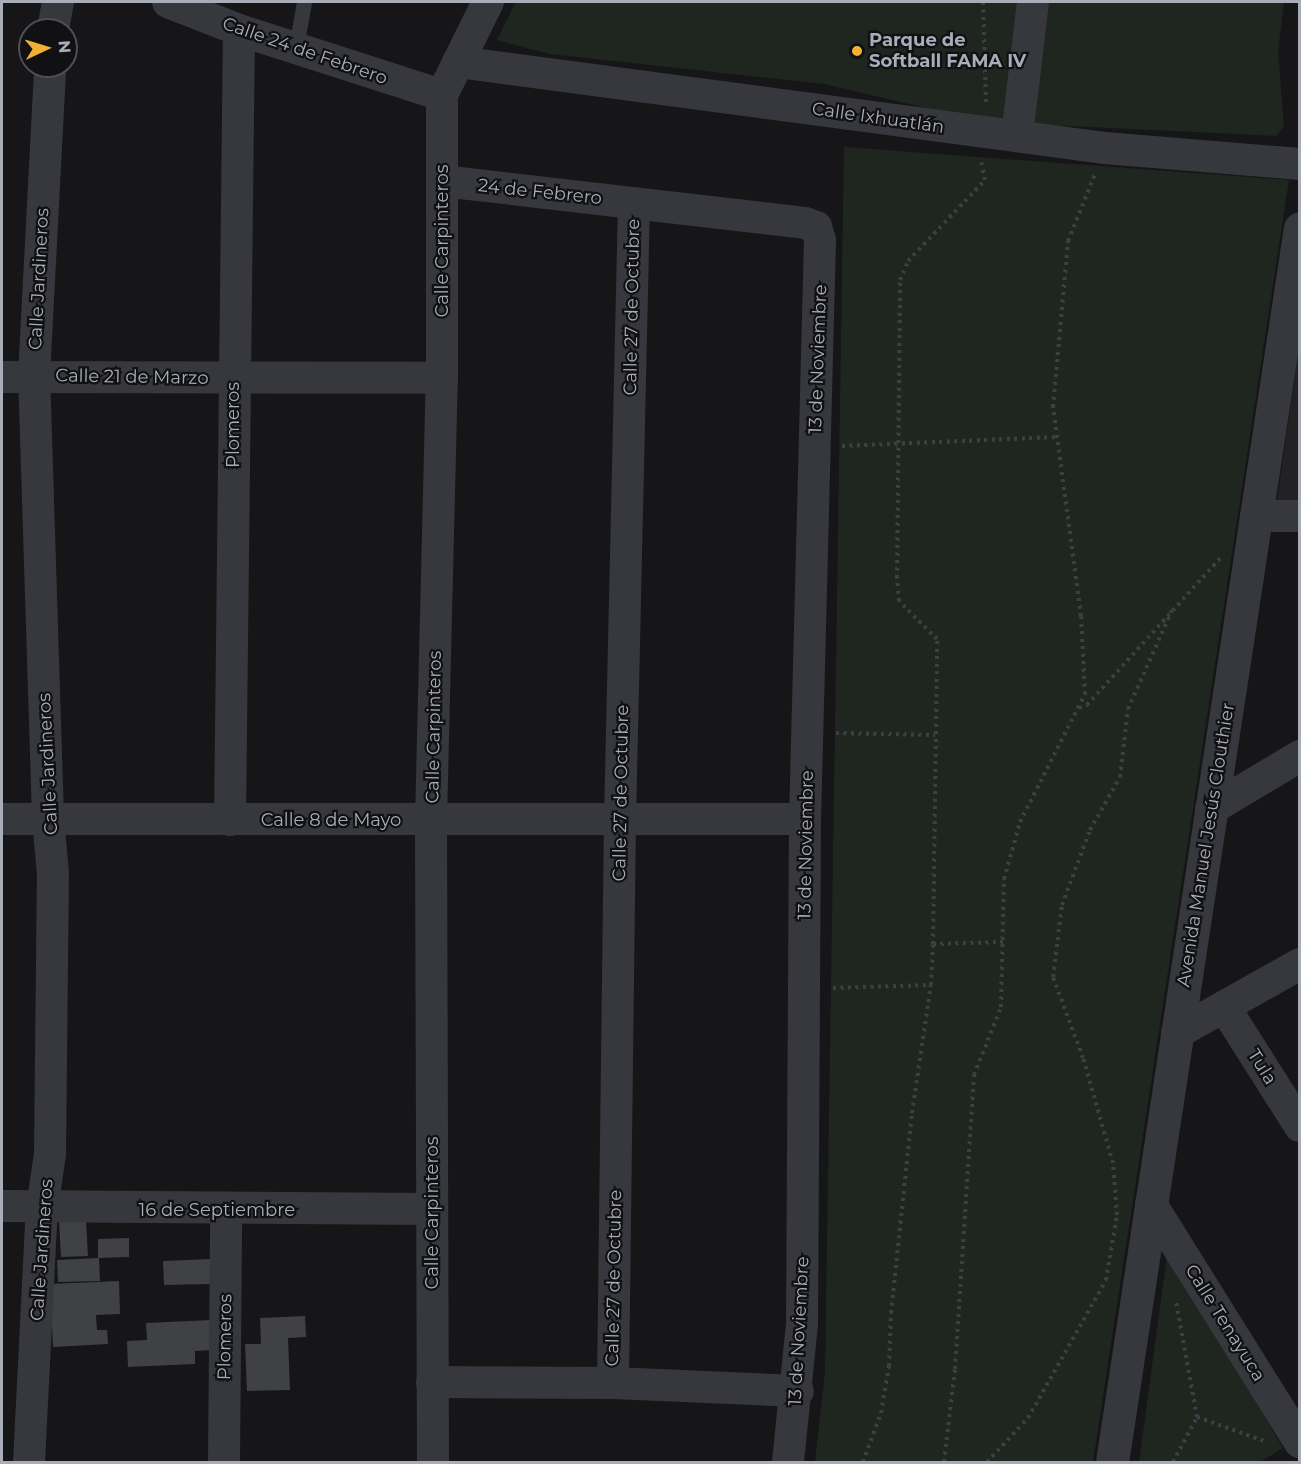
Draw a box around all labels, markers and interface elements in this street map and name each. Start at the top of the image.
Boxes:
street label: Calle 24 de Febrero [220,13,390,89]
north arrow [18,18,78,78]
place label: Parque de Softball FAMA IV [869,30,1026,72]
text: N [55,40,74,54]
marker: Parque de Softball FAMA IV [850,44,864,58]
street label: Calle Ixhuatlán [810,98,946,138]
street label: Calle Carpinteros [431,165,453,317]
street label: 24 de Febrero [477,175,603,209]
street label: Calle Jardineros [24,207,54,351]
street label: Calle 27 de Octubre [620,219,644,395]
street label: 13 de Noviembre [805,284,831,434]
street label: Calle 21 de Marzo [55,365,209,389]
street label: Plomeros [222,382,244,468]
street label: Calle Carpinteros [422,650,446,804]
street label: Calle Jardineros [33,692,63,836]
street label: Avenida Manuel Jesús Clouthier [1173,701,1239,989]
street label: Calle 27 de Octubre [609,705,633,881]
street label: 13 de Noviembre [794,770,818,920]
street label: Calle 8 de Mayo [261,809,401,831]
street label: Tula [1243,1045,1281,1089]
street label: Calle Carpinteros [421,1137,443,1289]
street label: Calle Jardineros [26,1178,58,1322]
street label: Calle 27 de Octubre [602,1190,626,1366]
street label: 16 de Septiembre [139,1199,295,1221]
street label: 13 de Noviembre [784,1256,814,1406]
street label: Calle Tenayuca [1180,1261,1270,1385]
street label: Plomeros [213,1294,237,1380]

